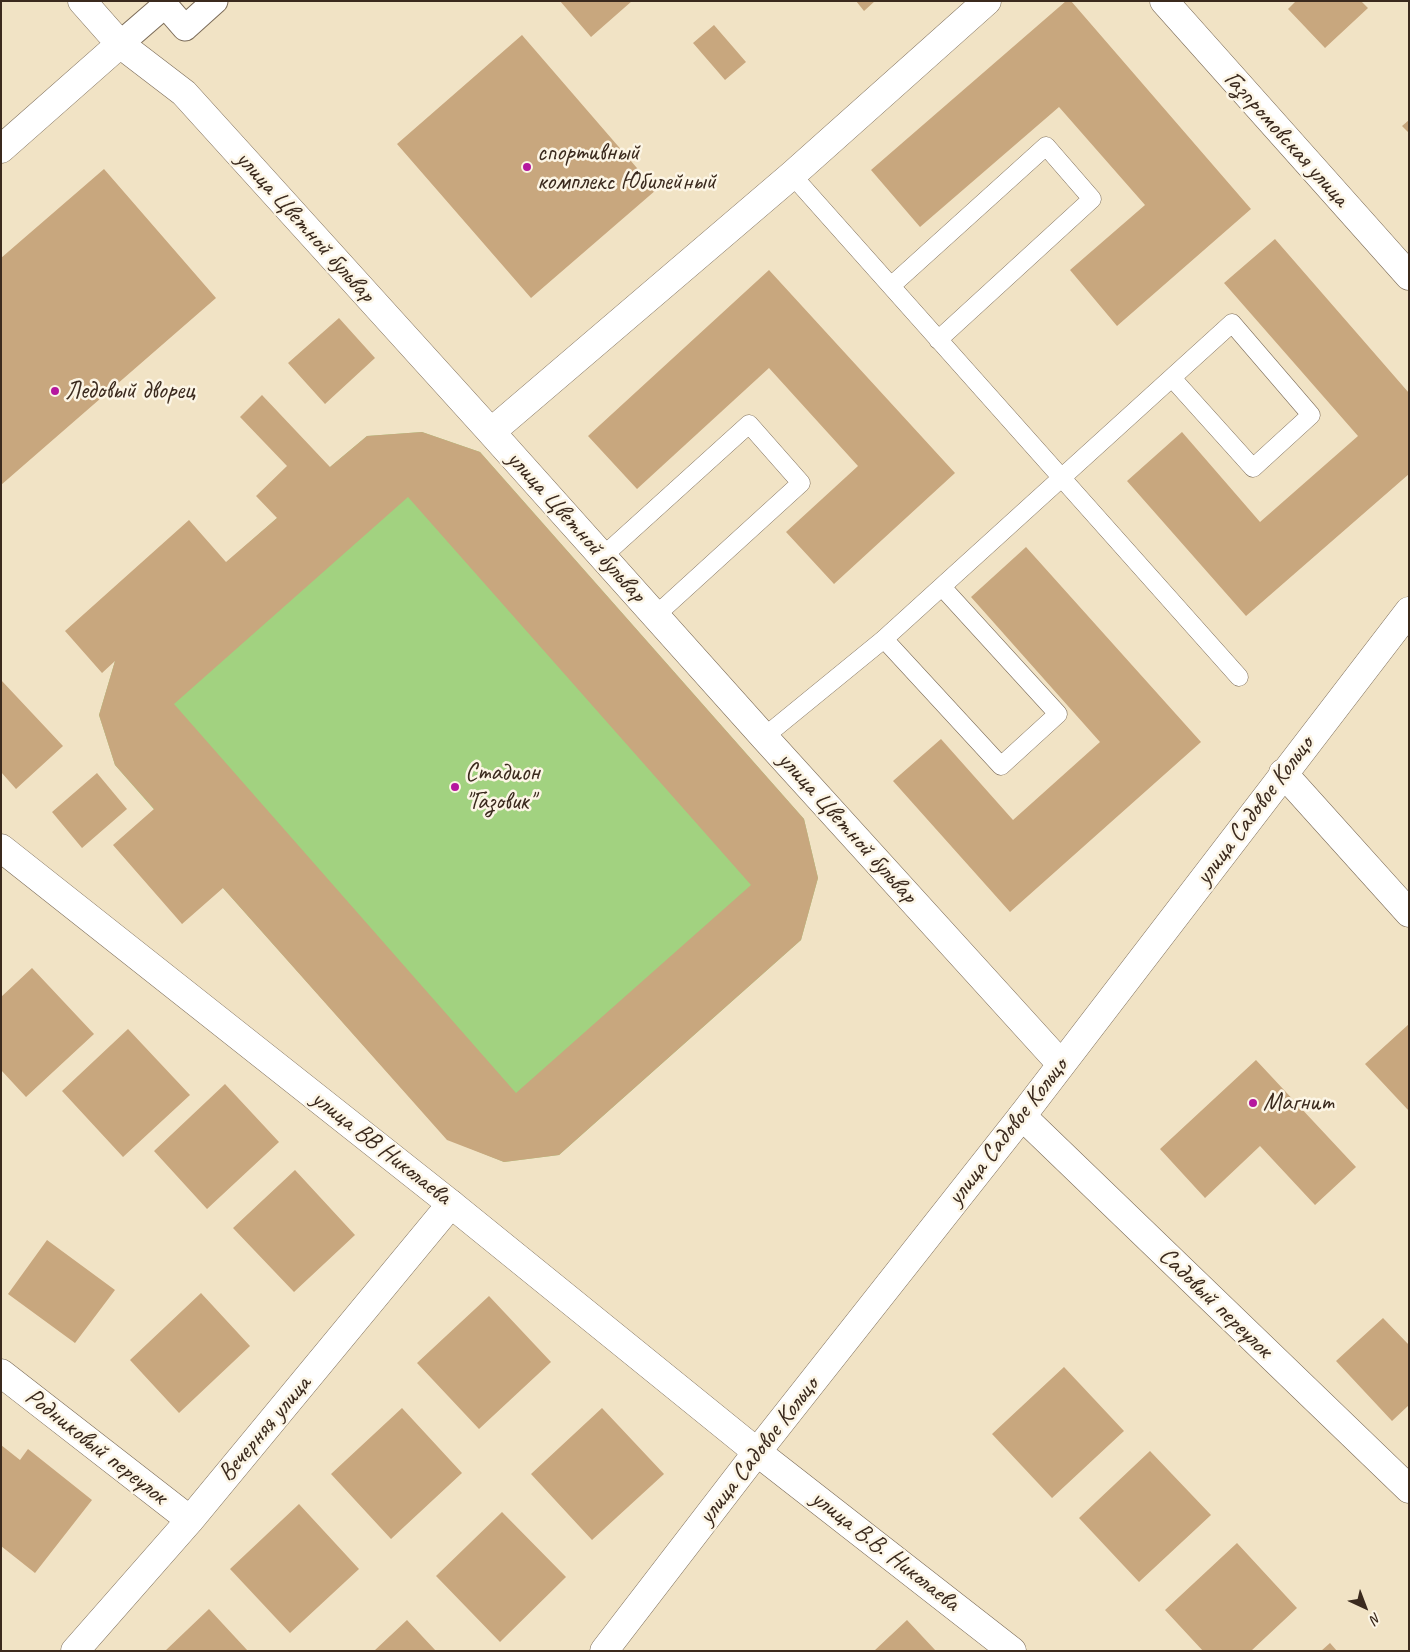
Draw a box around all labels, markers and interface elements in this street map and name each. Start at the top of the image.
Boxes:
street label: Газпромовская улица [1217,65,1355,213]
place label: спортивный комплекс Юбилейный [537,138,716,197]
street label: улица Цветной бульвар [229,145,381,309]
marker: спортивный комплекс Юбилейный [521,161,533,173]
place label: Ледовый дворец [65,376,195,406]
marker: Ледовый дворец [49,385,61,397]
street label: улица Цветной бульвар [500,445,652,609]
street label: улица Садовое Кольцо [1189,731,1321,891]
street label: улица Цветной бульвар [771,746,923,910]
place label: Стадион "Газовик" [465,758,540,817]
marker: Стадион "Газовик" [449,781,461,793]
street label: улица Садовое Кольцо [941,1052,1075,1212]
street label: улица ВВ Николаева [305,1084,457,1212]
place label: Магнит [1263,1088,1334,1118]
marker: Магнит [1247,1097,1259,1109]
street label: Садовый переулок [1152,1241,1278,1365]
street label: Вечерняя улица [212,1370,318,1488]
street label: улица Садовое Кольцо [692,1371,826,1531]
street label: Родниковый переулок [19,1382,173,1512]
street label: улица В.В. Николаева [805,1484,965,1618]
north arrow [1340,1582,1390,1632]
text: N [1367,1609,1385,1628]

